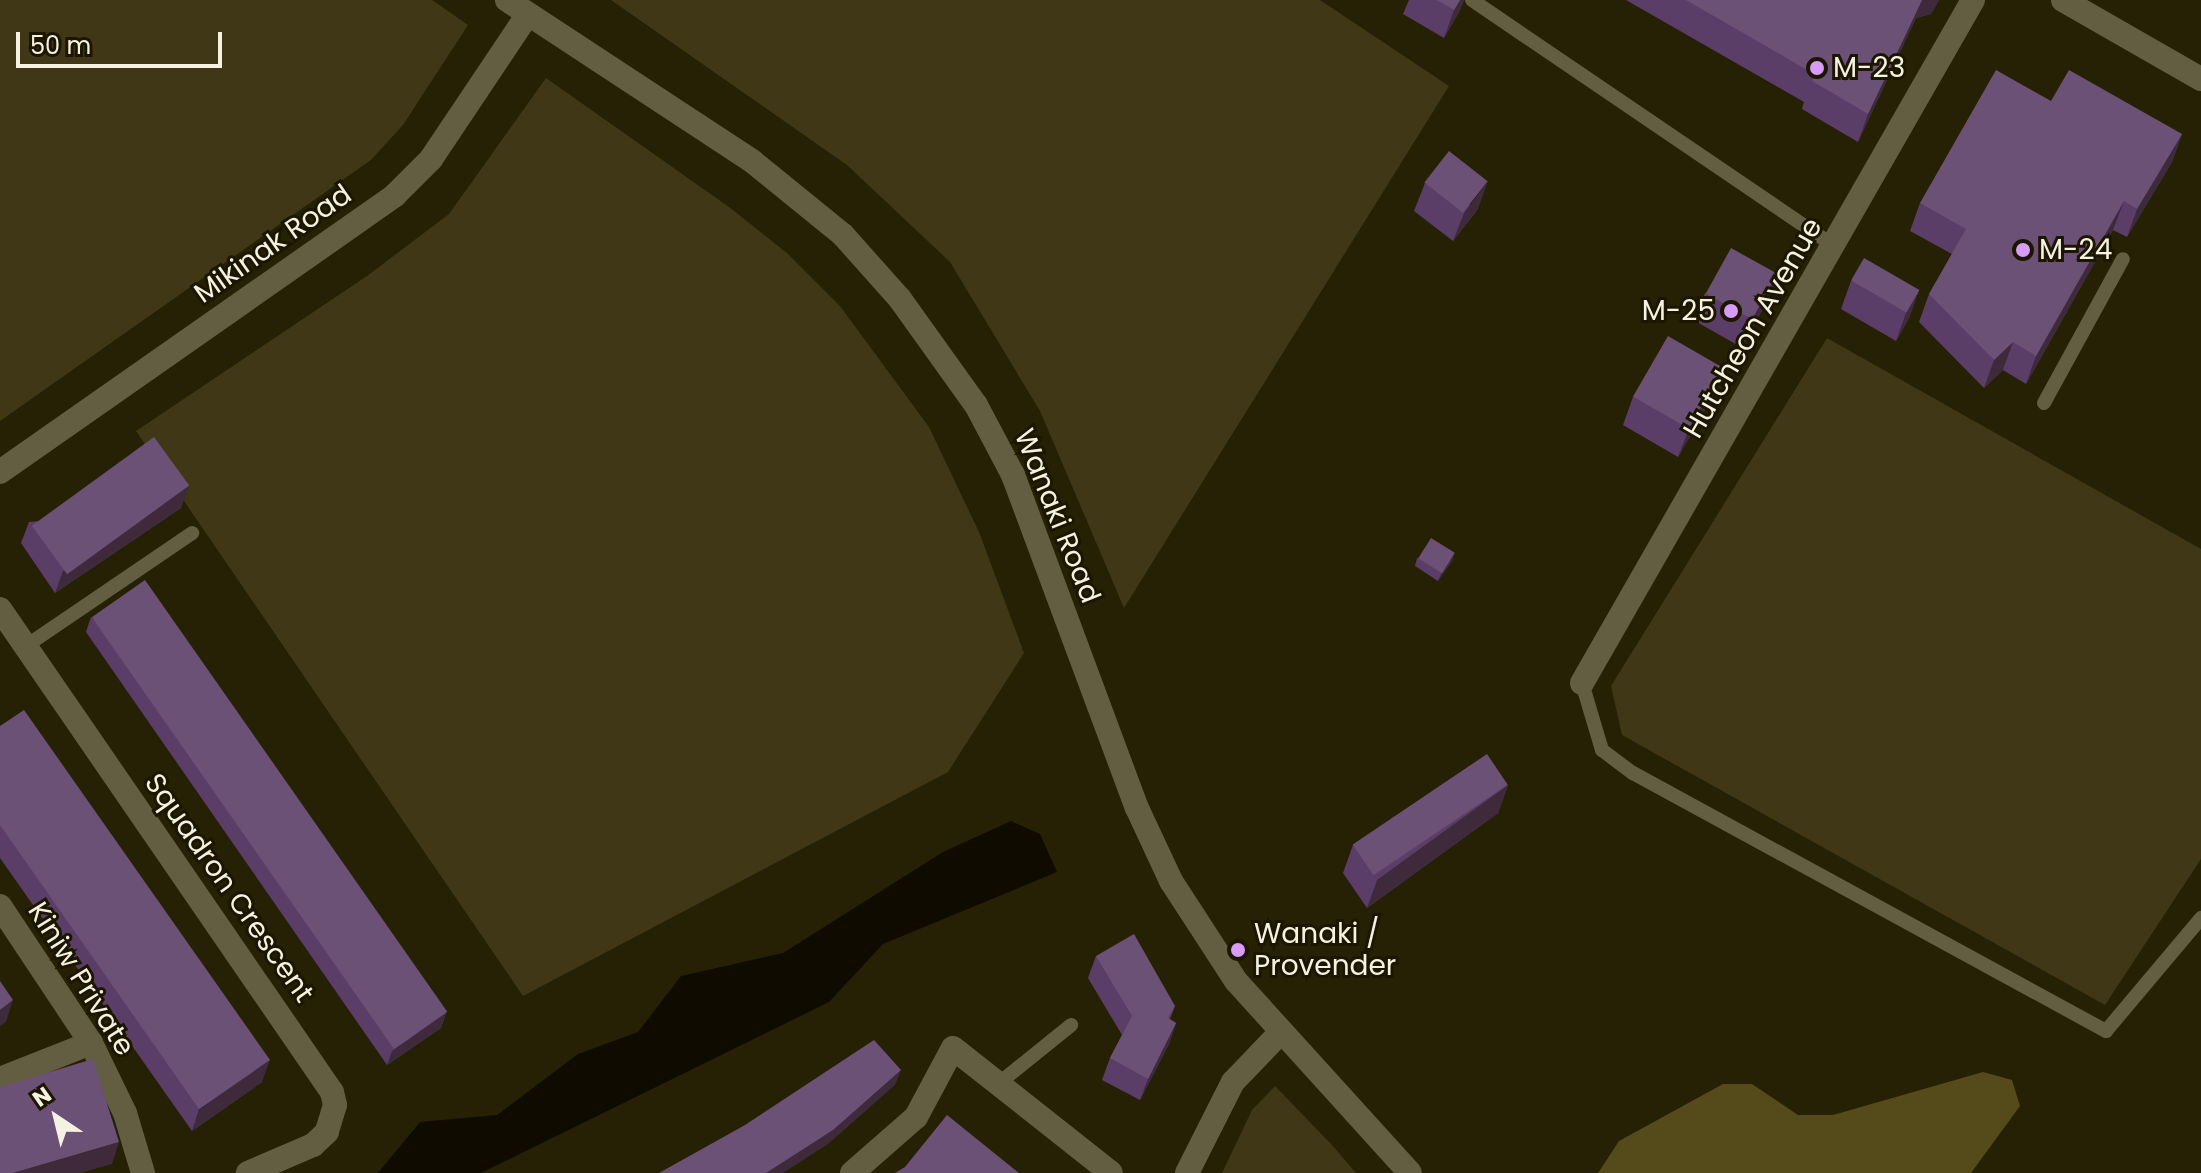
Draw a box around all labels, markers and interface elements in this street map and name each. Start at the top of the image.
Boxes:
scale bar [20,16,226,66]
text: 50 m [30,29,91,62]
place label: M-23 [1833,51,1905,85]
marker: M-23 [1808,59,1826,77]
street label: Mikinak Road [188,178,358,310]
street label: Hutcheon Avenue [1676,212,1830,444]
place label: M-24 [2039,233,2112,267]
marker: M-24 [2014,241,2032,259]
place label: M-25 [1642,294,1715,328]
marker: M-25 [1722,302,1740,320]
street label: Wanaki Road [1007,424,1107,608]
street label: Squadron Crescent [137,767,321,1009]
street label: Kiniw Private [20,896,142,1062]
place label: Wanaki / Provender [1254,917,1396,983]
marker: Wanaki / Provender [1229,941,1247,959]
north arrow [16,1077,96,1157]
text: N [26,1079,58,1114]

